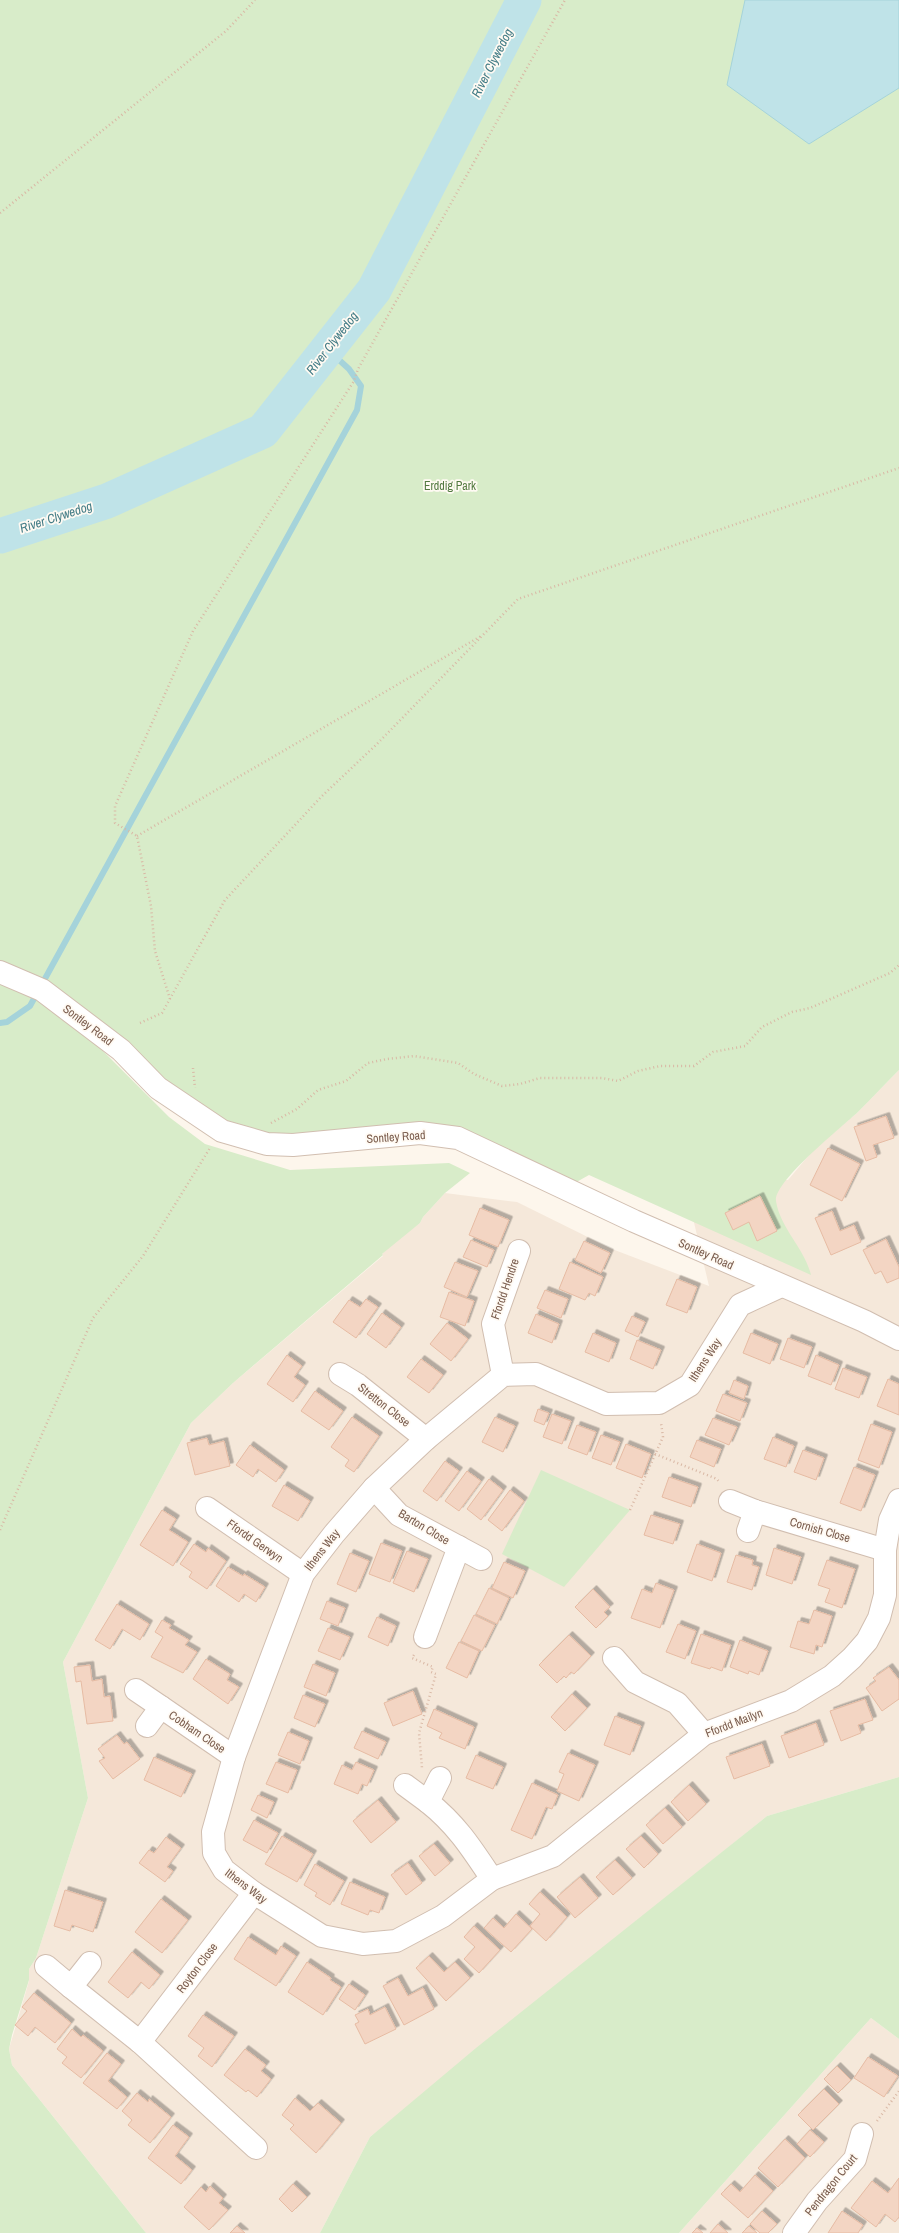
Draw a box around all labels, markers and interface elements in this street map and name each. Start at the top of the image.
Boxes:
water label: River Clywedog [467,26,517,100]
water label: River Clywedog [302,308,362,378]
park label: Erddig Park [424,478,476,494]
water label: River Clywedog [18,497,94,537]
street label: Sontley Road [60,1001,116,1049]
street label: Sontley Road [366,1127,426,1147]
street label: Sontley Road [676,1235,736,1273]
street label: Ffordd Hendre [487,1256,523,1322]
street label: Ithens Way [685,1335,725,1385]
street label: Stretton Close [355,1379,413,1431]
street label: Barton Close [395,1505,453,1549]
street label: Cornish Close [788,1514,852,1546]
street label: Ffordd Gerwyn [224,1516,286,1566]
street label: Ithens Way [301,1526,343,1574]
street label: Ffordd Mailyn [703,1705,765,1741]
street label: Cobham Close [166,1707,228,1757]
street label: Ithens Way [222,1865,270,1907]
street label: Royton Close [173,1940,221,1996]
street label: Pendragon Court [801,2151,861,2219]

